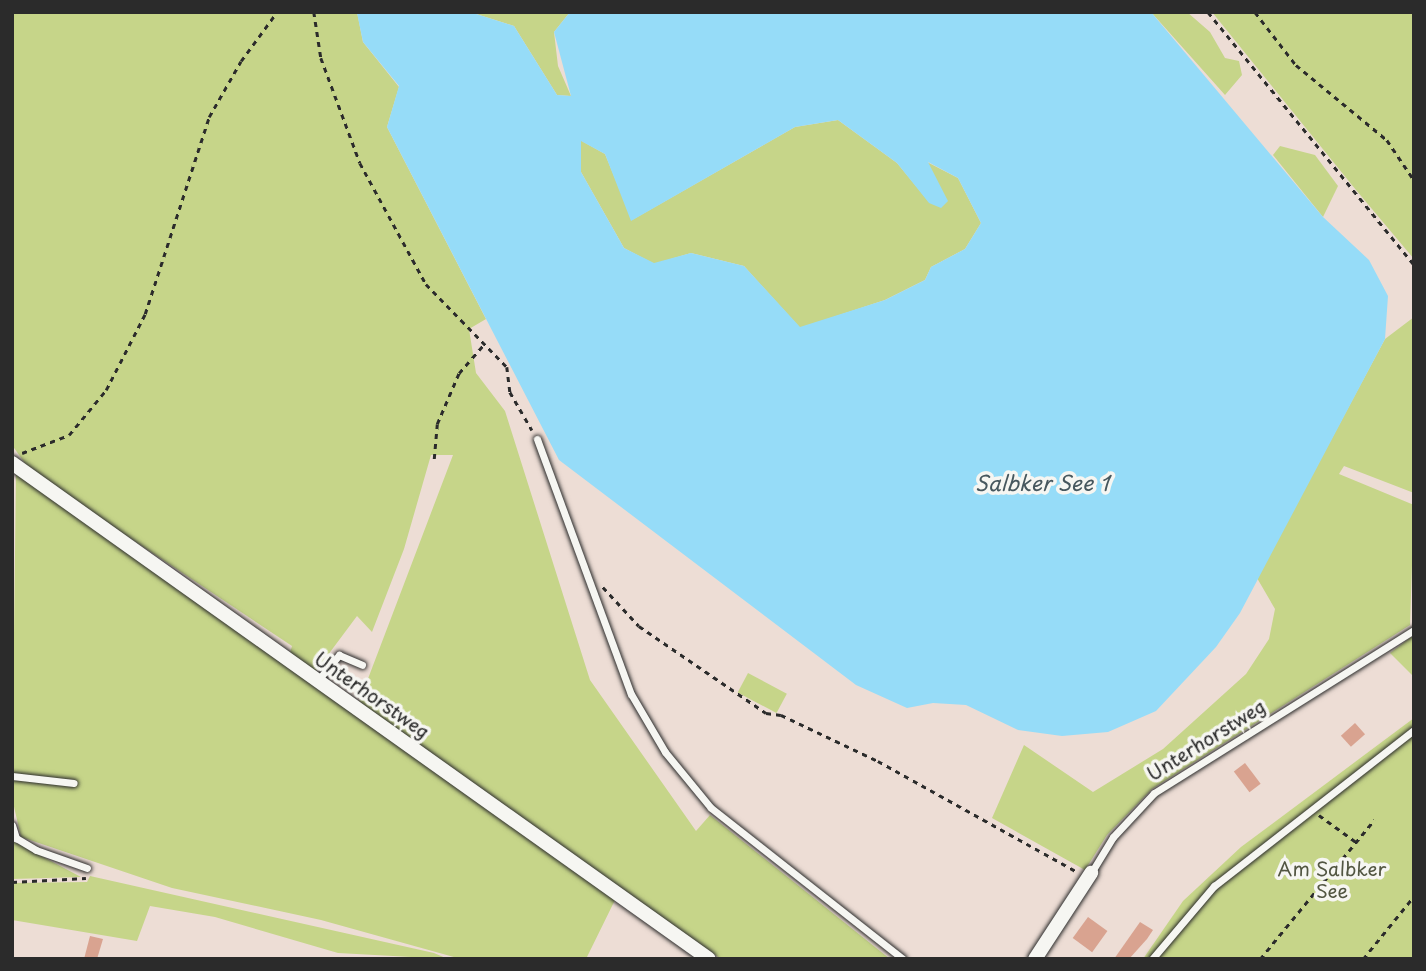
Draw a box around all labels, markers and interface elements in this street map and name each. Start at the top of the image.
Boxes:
water label: Salbker See 1 [974,469,1110,495]
street label: Unterhorstweg [310,647,434,743]
street label: Unterhorstweg [1143,694,1269,786]
park label: Am Salbker See [1278,858,1386,902]

